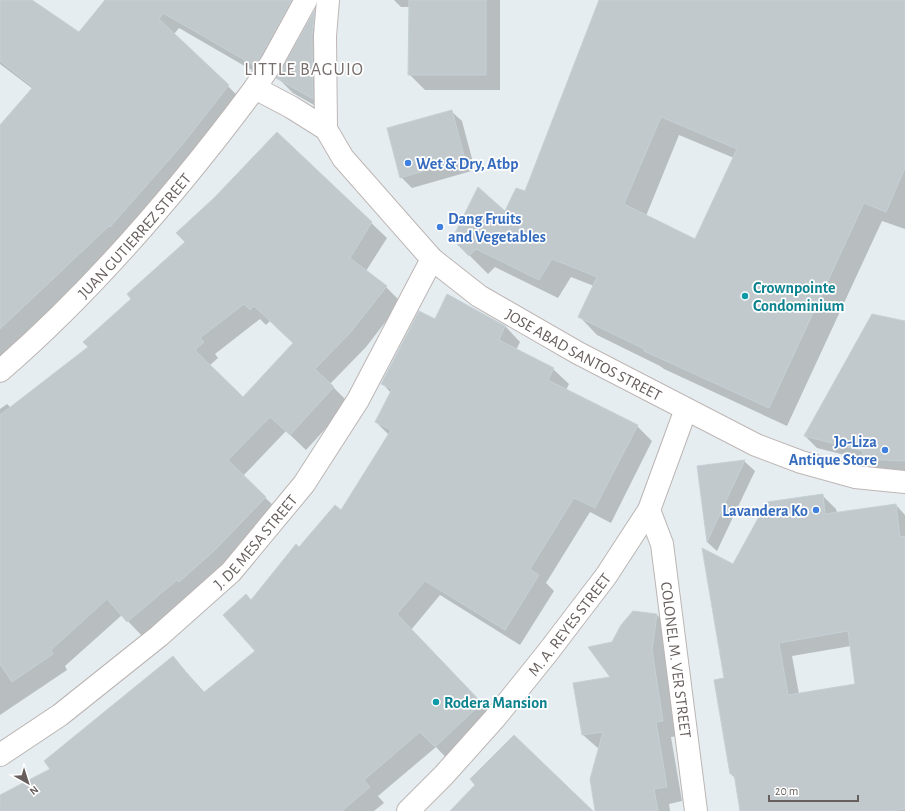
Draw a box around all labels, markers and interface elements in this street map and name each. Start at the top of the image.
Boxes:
district label: LITTLE BAGUIO [244,61,364,79]
place label: Wet & Dry, Atbp [416,156,518,173]
marker: Wet & Dry, Atbp [403,158,413,168]
street label: JUAN GUTIERREZ STREET [75,170,194,302]
place label: Dang Fruits and Vegetables [448,211,546,245]
marker: Dang Fruits and Vegetables [435,222,445,232]
place label: Crownpointe Condominium [753,280,844,314]
marker: Crownpointe Condominium [740,291,750,301]
street label: JOSE ABAD SANTOS STREET [503,306,664,404]
place label: Jo-Liza Antique Store [789,434,877,468]
marker: Jo-Liza Antique Store [880,445,890,455]
street label: J. DE MESA STREET [211,492,301,592]
place label: Lavandera Ko [722,503,808,519]
marker: Lavandera Ko [811,505,821,515]
street label: M. A. REYES STREET [525,570,614,679]
street label: COLONEL M. VER STREET [658,581,694,739]
place label: Rodera Mansion [444,695,548,711]
marker: Rodera Mansion [431,697,441,707]
north arrow [8,763,48,803]
scale bar [769,777,858,803]
text: N [28,784,40,797]
text: 20 m [775,785,798,797]

